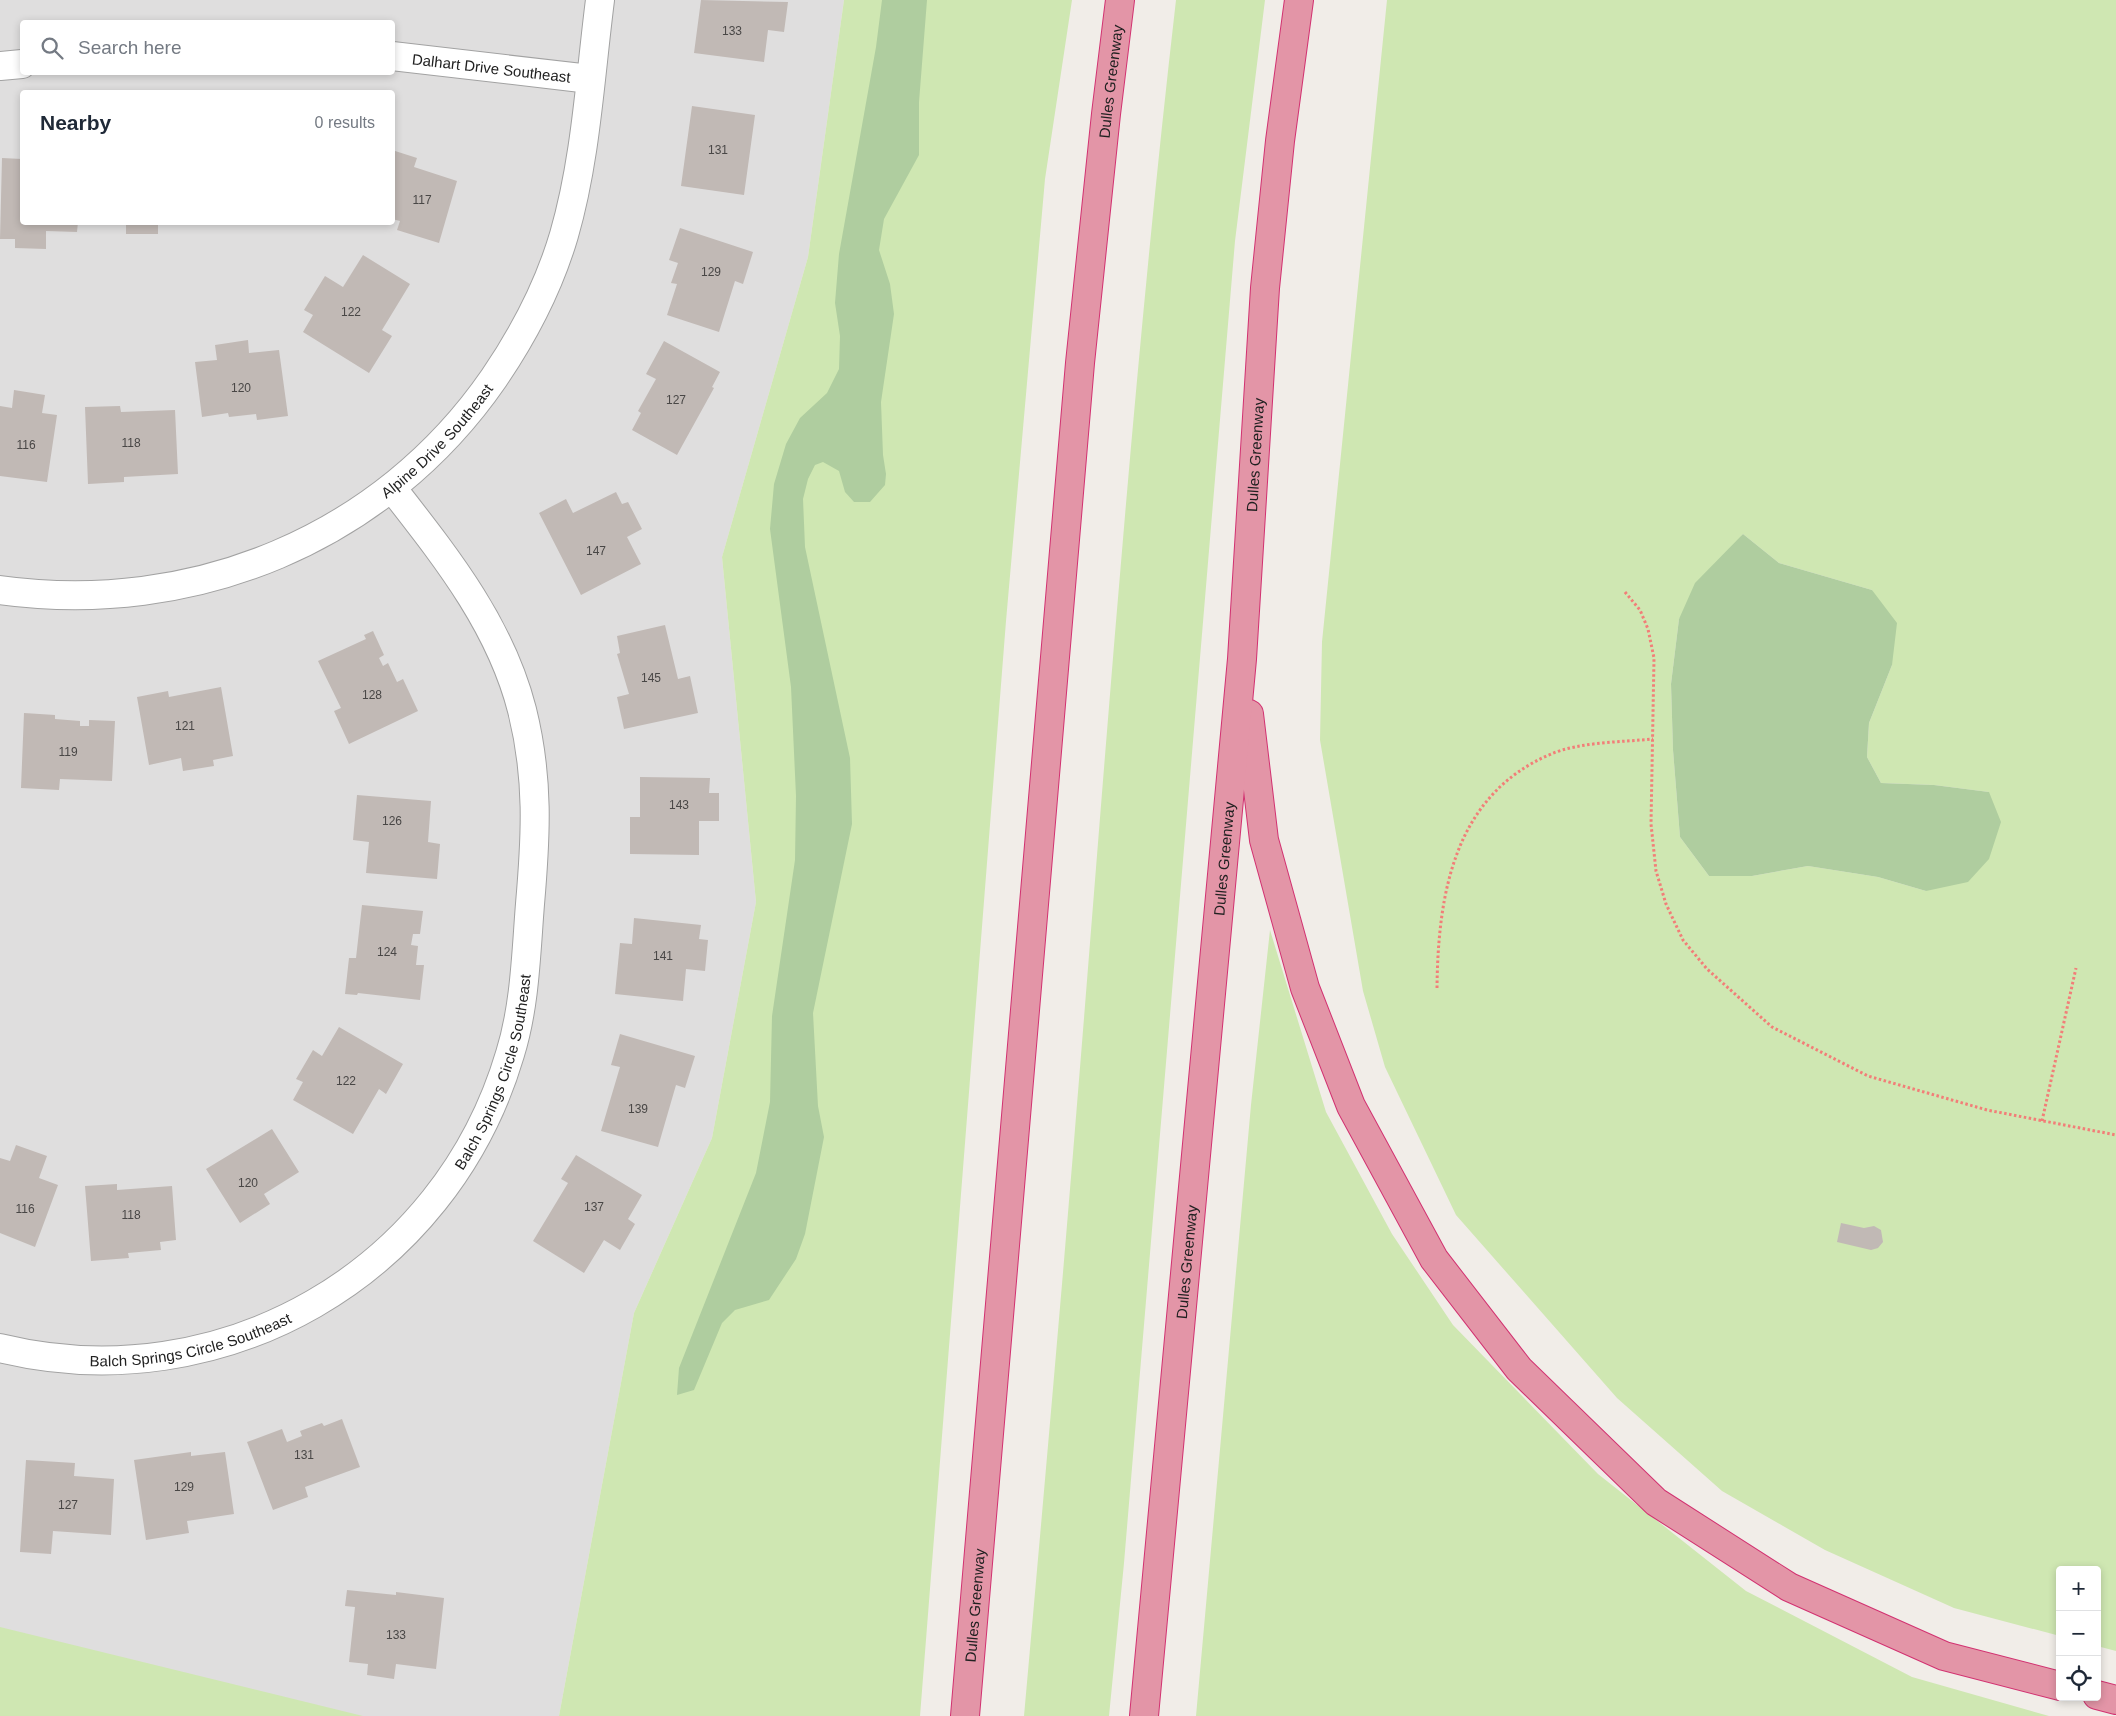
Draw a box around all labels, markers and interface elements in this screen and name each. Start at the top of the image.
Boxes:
search box [20,20,395,75]
street label: Dulles Greenway [1095,23,1125,139]
house number: 133 [722,24,742,38]
icon: search [38,34,66,62]
text: Search here [78,37,182,58]
street label: Dalhart Drive Southeast [411,50,572,85]
text: Nearby [40,111,111,134]
text: 0 results [315,114,375,131]
house number: 131 [708,143,728,157]
house number: 117 [412,193,432,207]
house number: 129 [701,265,721,279]
house number: 122 [341,305,361,319]
street label: Alpine Drive Southeast [377,380,496,501]
house number: 120 [231,381,251,395]
house number: 127 [666,393,686,407]
street label: Dulles Greenway [1243,397,1267,512]
house number: 118 [121,436,141,450]
house number: 116 [16,438,36,452]
house number: 147 [586,544,606,558]
house number: 145 [641,671,661,685]
house number: 128 [362,688,382,702]
house number: 121 [175,719,195,733]
house number: 119 [58,745,78,759]
house number: 143 [669,798,689,812]
street label: Dulles Greenway [1210,800,1237,916]
house number: 126 [382,814,402,828]
house number: 124 [377,945,397,959]
house number: 141 [653,949,673,963]
street label: Balch Springs Circle Southeast [451,972,533,1172]
house number: 122 [336,1074,356,1088]
house number: 139 [628,1102,648,1116]
house number: 120 [238,1176,258,1190]
house number: 137 [584,1200,604,1214]
house number: 116 [15,1202,35,1216]
street label: Dulles Greenway [1172,1204,1200,1320]
house number: 118 [121,1208,141,1222]
street label: Balch Springs Circle Southeast [89,1309,294,1369]
house number: 131 [294,1448,314,1462]
house number: 129 [174,1480,194,1494]
house number: 127 [58,1498,78,1512]
street label: Dulles Greenway [961,1547,988,1663]
map controls [2056,1566,2101,1701]
button: + [2056,1566,2101,1611]
button: − [2056,1611,2101,1656]
house number: 133 [386,1628,406,1642]
button: locate [2056,1656,2101,1701]

